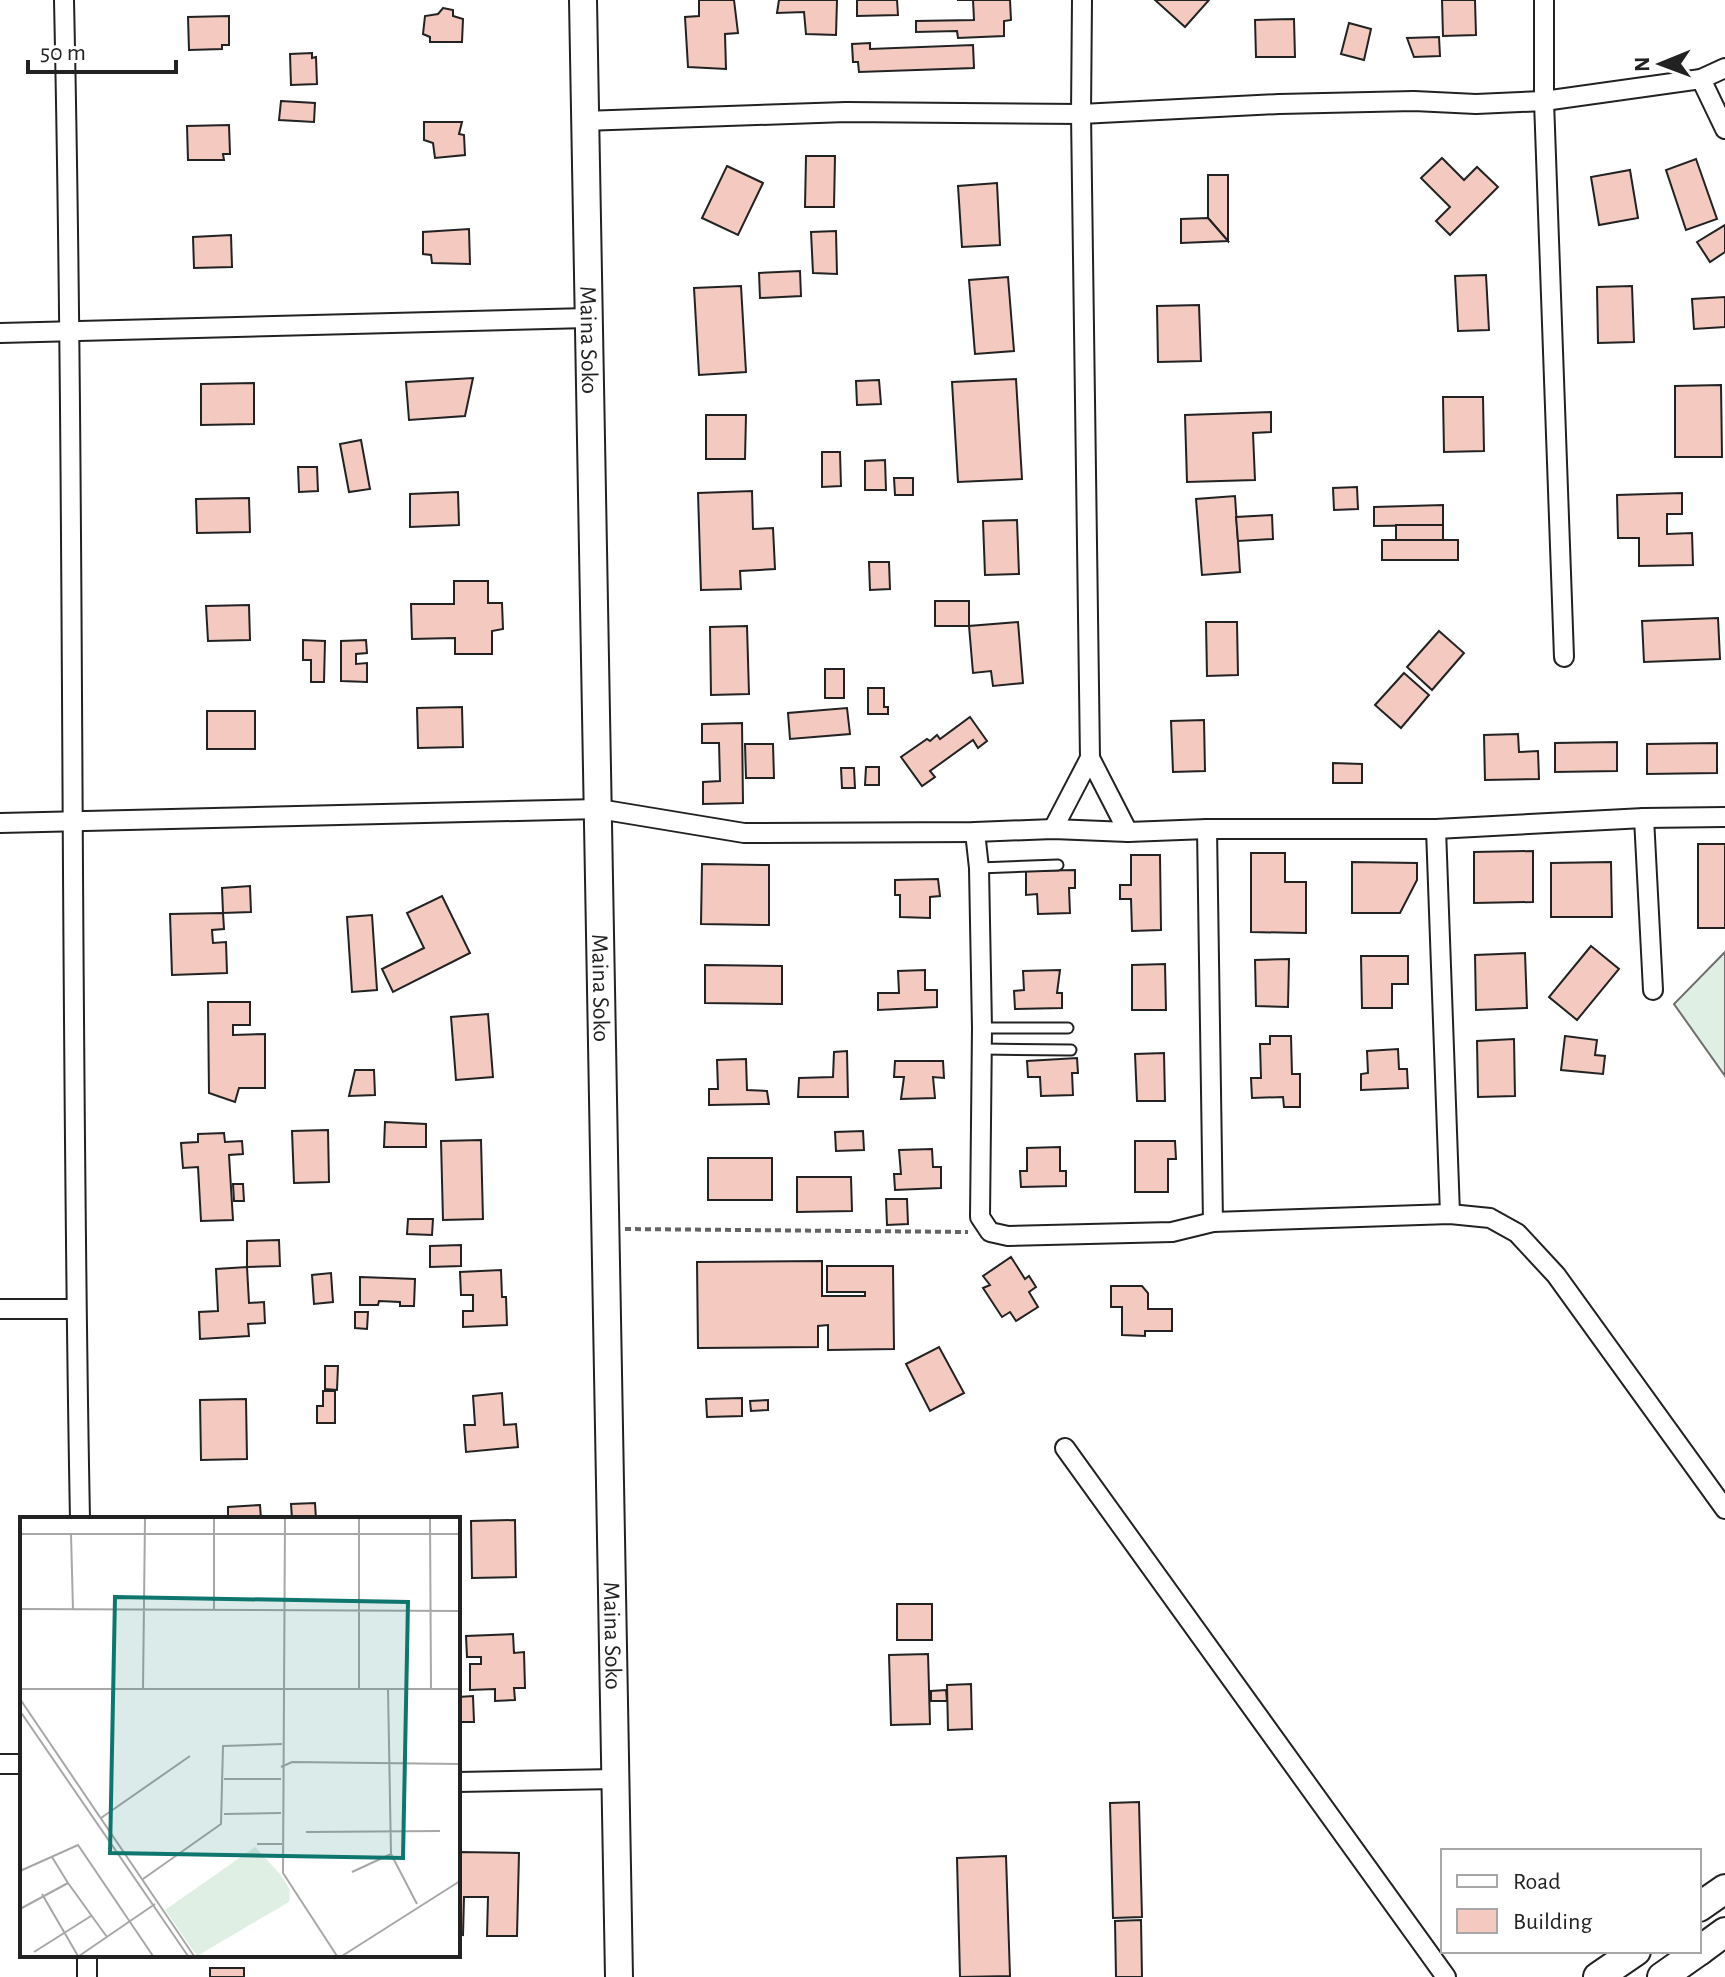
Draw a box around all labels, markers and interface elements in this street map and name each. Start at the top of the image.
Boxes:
scale bar [28,24,176,74]
north arrow [1621,24,1701,104]
text: 50 m [40,41,86,65]
text: N [1631,56,1653,72]
street label: Maina Soko [575,286,601,394]
street label: Maina Soko [587,934,613,1042]
inset map [20,1517,460,1957]
street label: Maina Soko [599,1581,625,1690]
legend [1441,1849,1701,1953]
text: Road [1513,1870,1561,1894]
text: Building [1513,1910,1592,1934]

